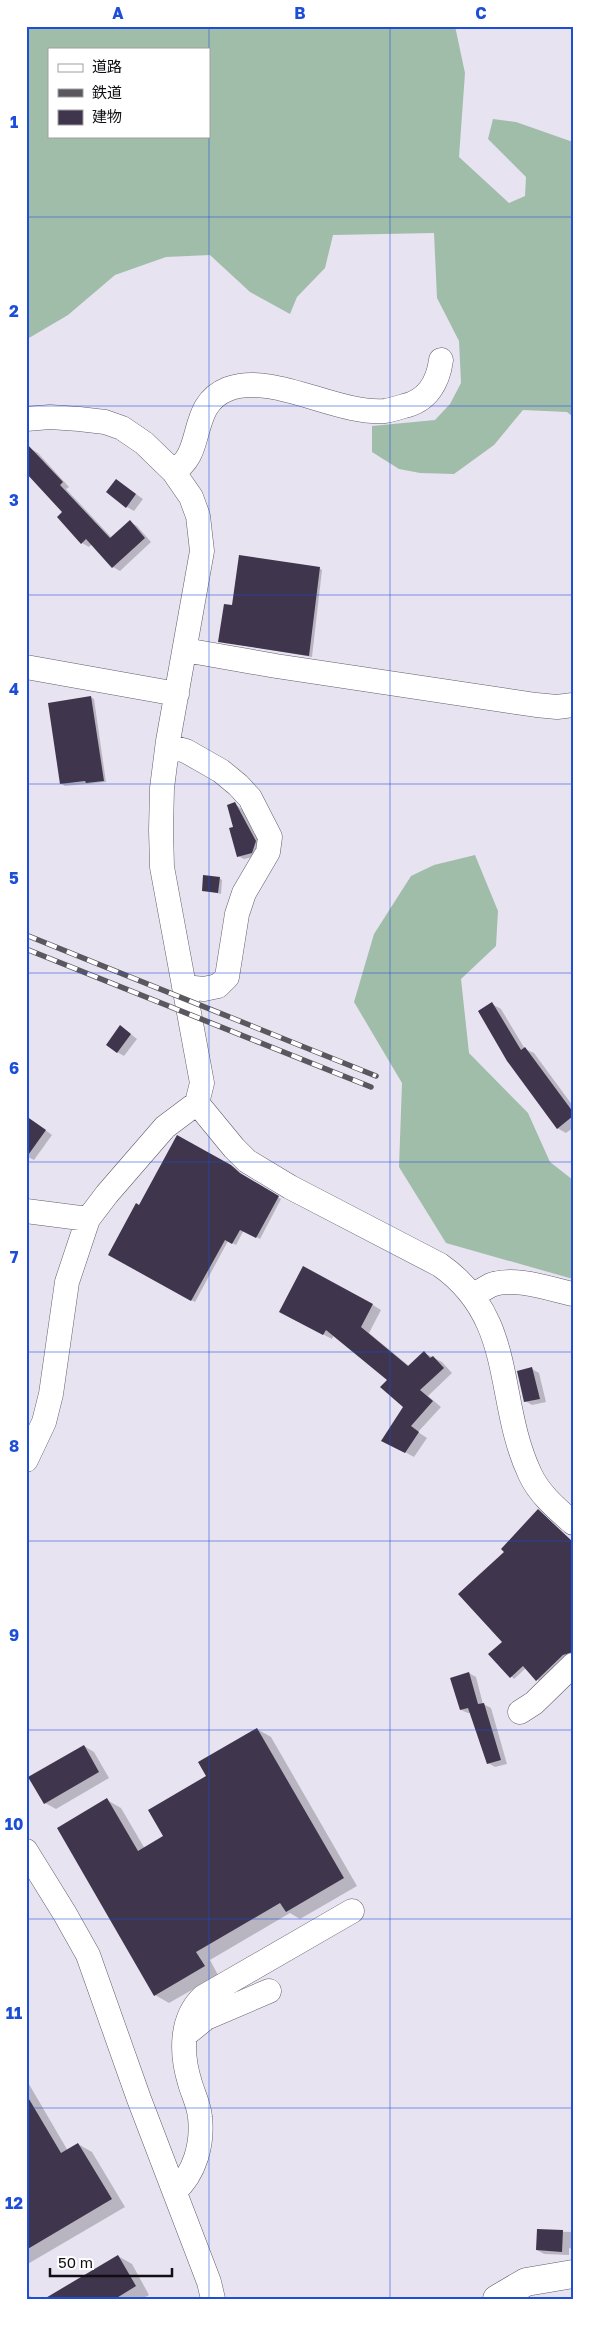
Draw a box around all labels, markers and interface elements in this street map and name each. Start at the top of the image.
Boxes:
text: A [112,3,124,23]
text: B [294,3,306,23]
text: C [475,3,487,23]
legend [48,48,210,138]
text: 道路 [92,57,122,75]
text: 鉄道 [92,83,122,101]
text: 建物 [92,107,122,125]
text: 1 [10,112,18,132]
text: 2 [9,301,19,321]
text: 3 [9,490,19,510]
text: 4 [9,679,19,699]
text: 5 [9,868,19,888]
text: 6 [9,1058,19,1078]
text: 7 [10,1247,19,1267]
text: 8 [9,1436,19,1456]
text: 9 [9,1625,19,1645]
text: 10 [5,1814,23,1834]
text: 11 [6,2003,22,2023]
text: 12 [5,2193,23,2213]
scale bar [50,2245,172,2277]
text: 50 m [58,2253,93,2271]

